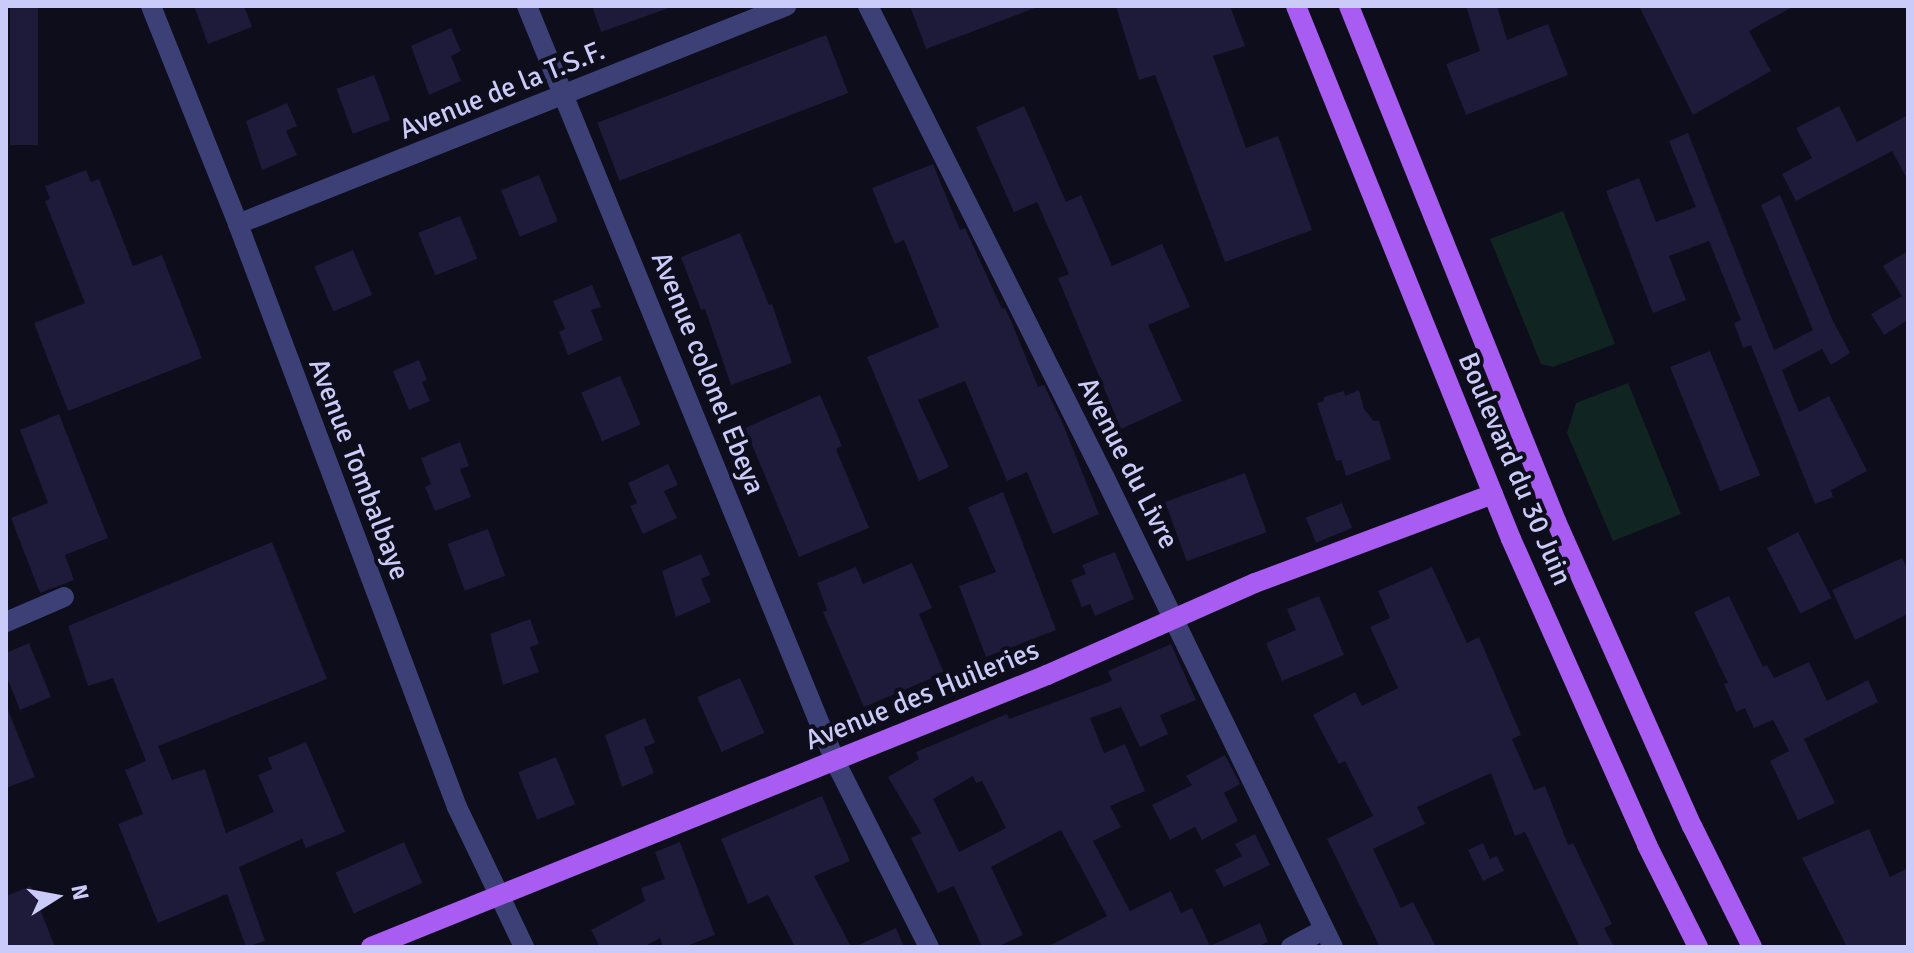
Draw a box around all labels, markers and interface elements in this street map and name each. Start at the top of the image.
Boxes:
street label: Avenue de la T.S.F. [394,34,610,146]
street label: Avenue colonel Ebeya [644,247,772,499]
street label: Boulevard du 30 Juin [1451,347,1579,591]
street label: Avenue Tombalbaye [301,353,417,585]
street label: Avenue du Livre [1070,372,1186,554]
street label: Avenue des Huileries [800,633,1044,757]
north arrow [16,857,96,937]
text: N [65,882,95,902]

